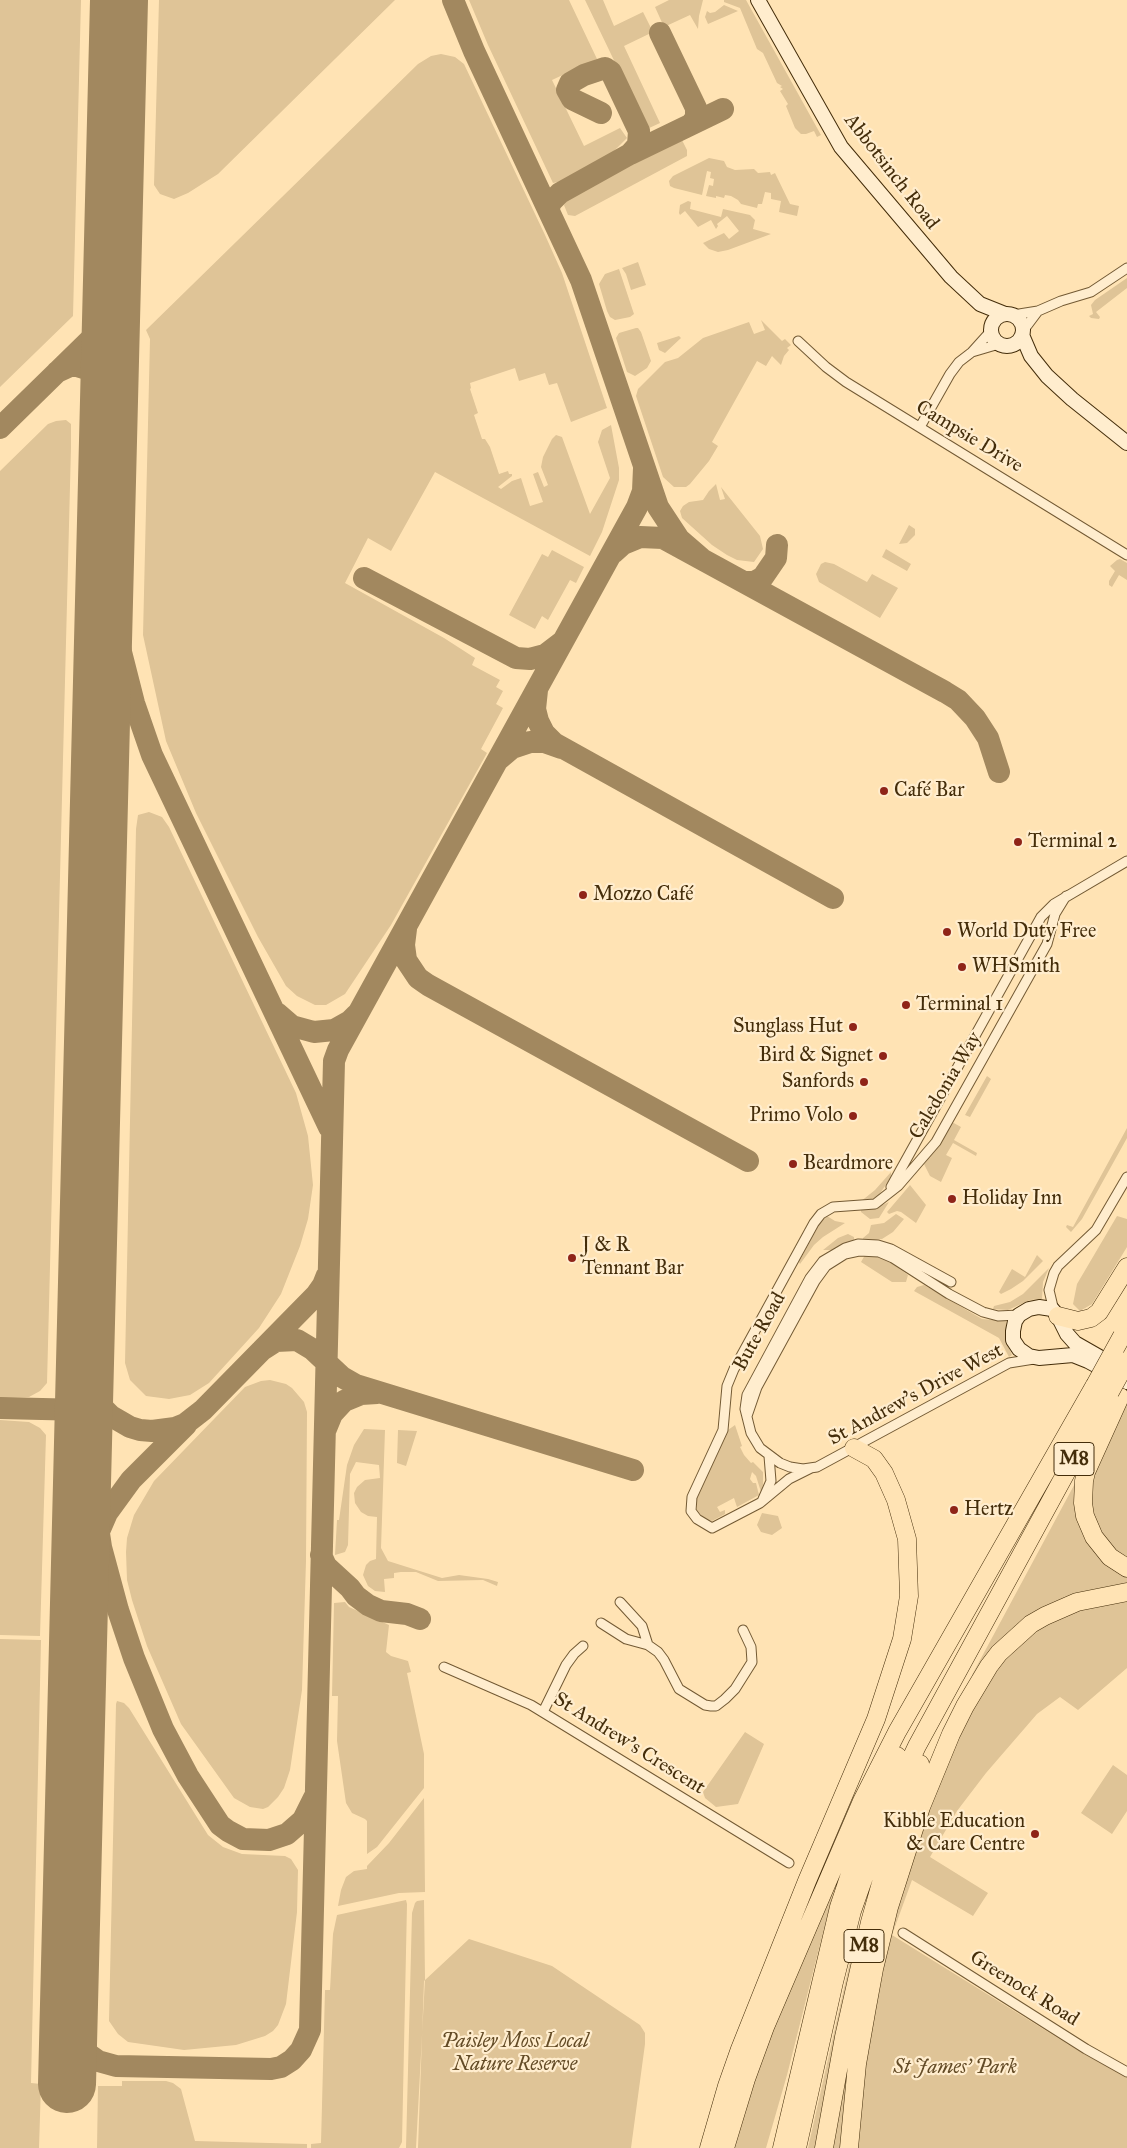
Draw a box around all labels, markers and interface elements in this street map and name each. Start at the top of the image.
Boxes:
street label: Abbotsinch Road [838,109,944,235]
street label: Campsie Drive [911,396,1027,478]
place label: Café Bar [894,779,964,803]
marker: Café Bar [878,785,890,797]
place label: Terminal 2 [1028,830,1117,854]
marker: Terminal 2 [1012,836,1024,848]
place label: Mozzo Café [593,883,694,907]
marker: Mozzo Café [577,889,589,901]
place label: World Duty Free [957,920,1096,944]
marker: World Duty Free [941,926,953,938]
place label: WHSmith [972,955,1060,979]
marker: WHSmith [956,961,968,973]
place label: Terminal 1 [916,993,1003,1017]
marker: Terminal 1 [900,999,912,1011]
place label: Sunglass Hut [733,1015,843,1039]
marker: Sunglass Hut [847,1021,859,1033]
street label: Caledonia Way [905,1028,987,1144]
place label: Bird & Signet [759,1044,873,1068]
marker: Bird & Signet [877,1050,889,1062]
place label: Sanfords [782,1070,854,1094]
marker: Sanfords [858,1076,870,1088]
place label: Primo Volo [749,1104,843,1128]
marker: Primo Volo [847,1110,859,1122]
place label: Beardmore [803,1152,893,1176]
marker: Beardmore [787,1158,799,1170]
place label: Holiday Inn [962,1187,1062,1211]
marker: Holiday Inn [946,1193,958,1205]
place label: J & R Tennant Bar [582,1234,684,1281]
marker: J & R Tennant Bar [566,1252,578,1264]
street label: Bute Road [729,1288,791,1376]
street label: St Andrew's Drive West [825,1339,1007,1451]
road number: M8 [1054,1442,1094,1476]
place label: Hertz [964,1498,1013,1522]
marker: Hertz [948,1504,960,1516]
street label: St Andrew's Crescent [549,1688,709,1800]
place label: Kibble Education & Care Centre [883,1810,1025,1857]
marker: Kibble Education & Care Centre [1029,1828,1041,1840]
road number: M8 [844,1930,884,1962]
street label: Greenock Road [965,1946,1083,2032]
park label: Paisley Moss Local Nature Reserve [441,2030,589,2077]
park label: St James' Park [893,2056,1017,2080]

